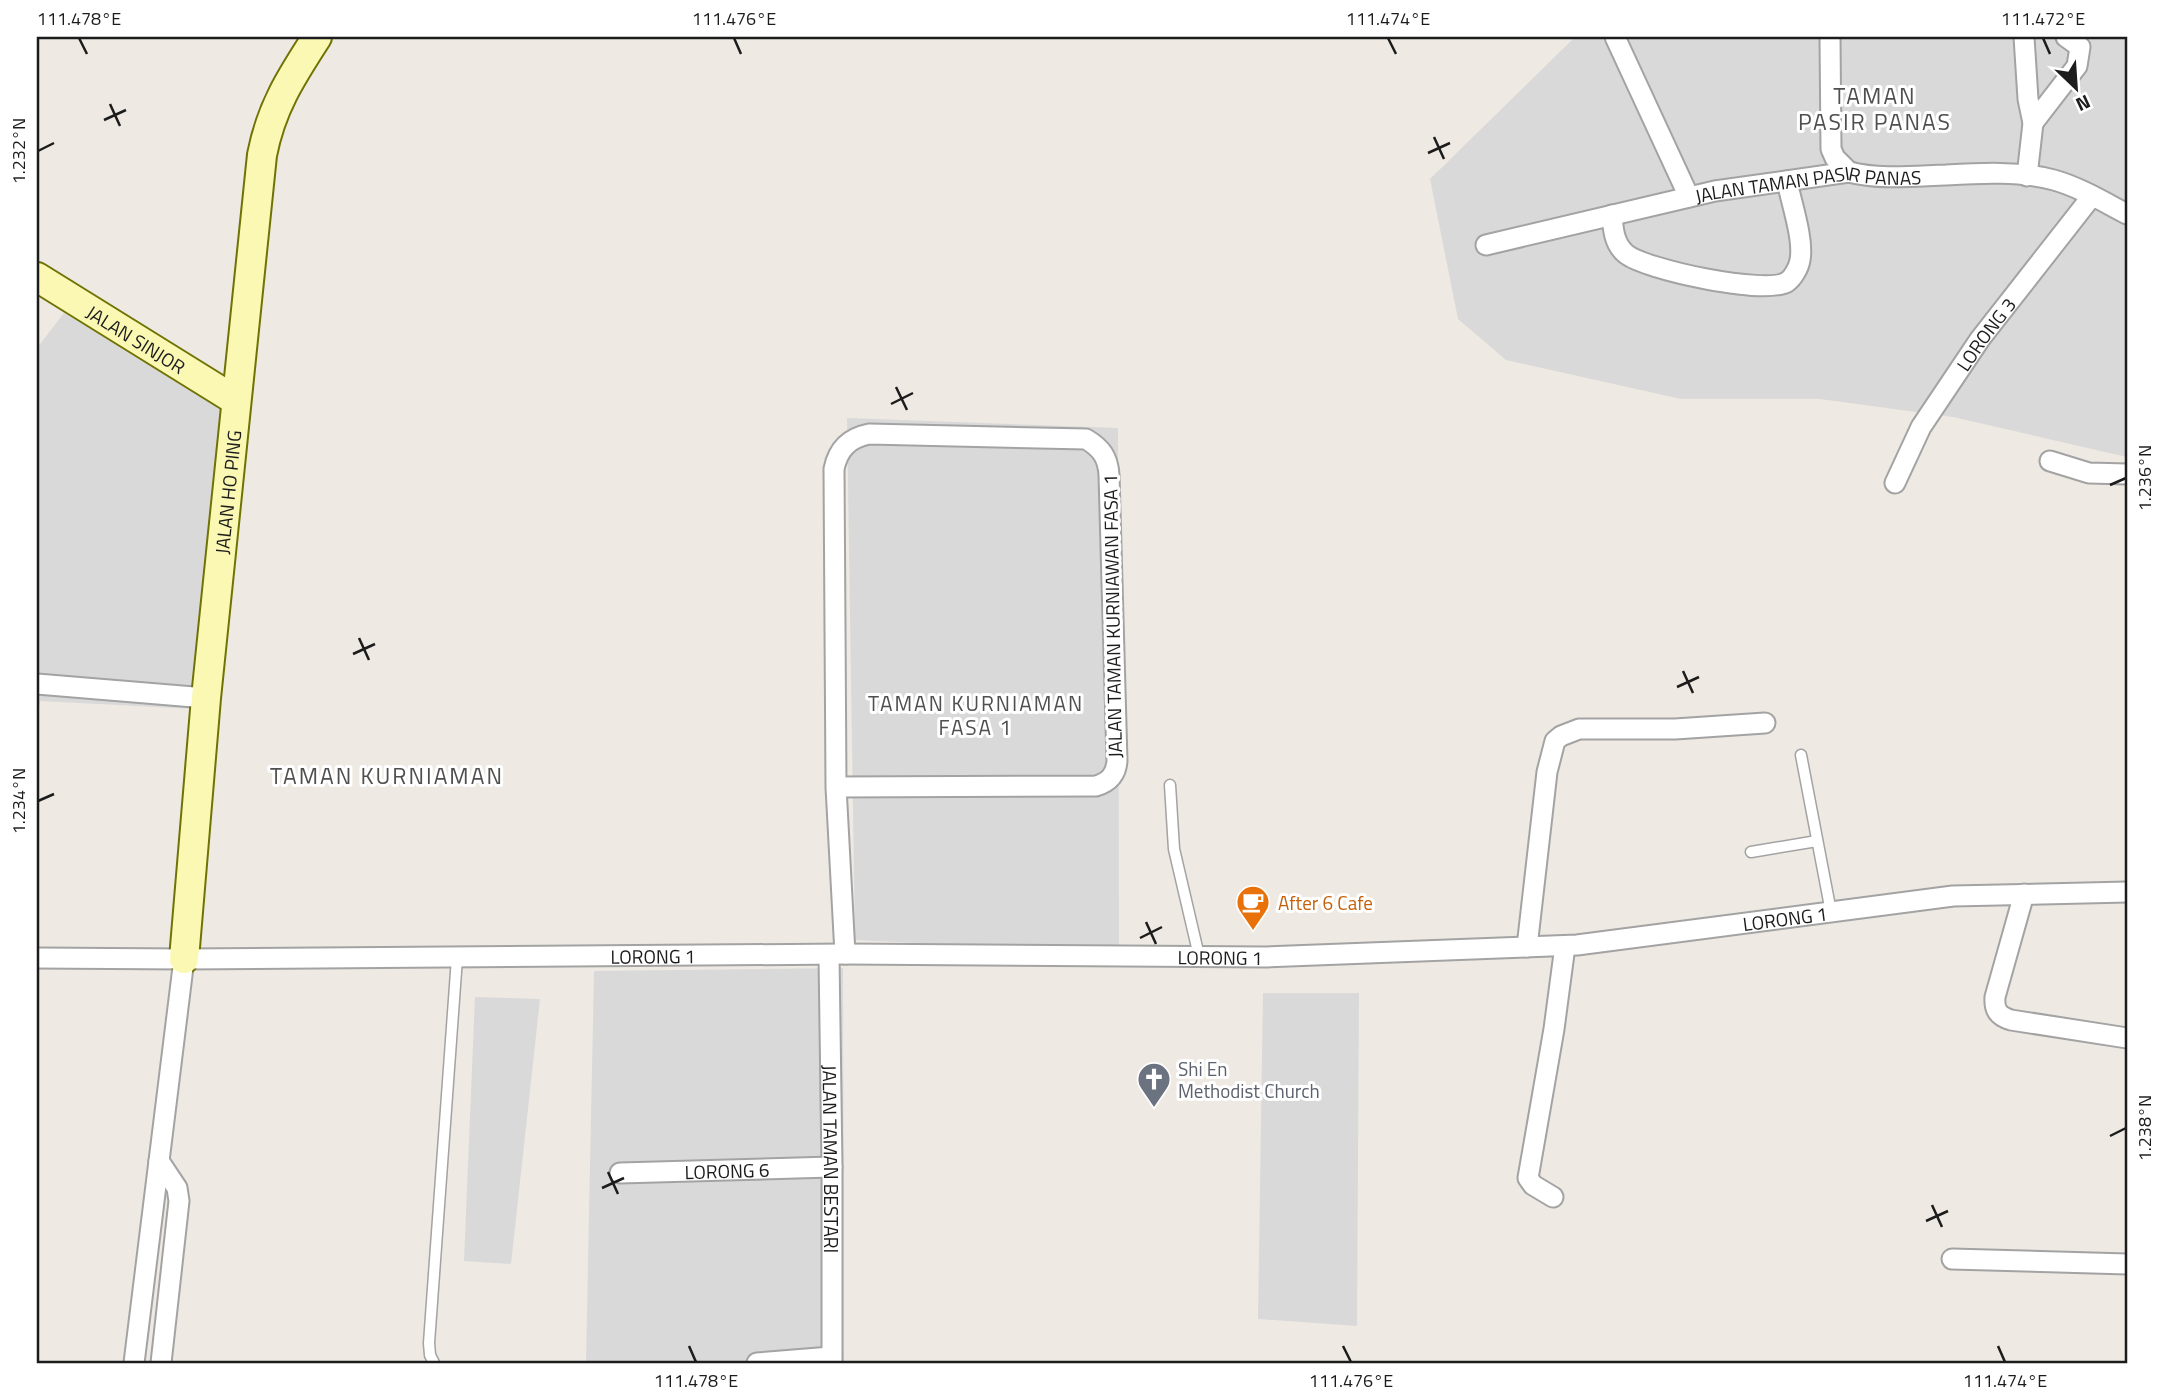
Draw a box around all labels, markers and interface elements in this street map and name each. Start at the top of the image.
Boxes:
text: 111.478°E [37,5,121,32]
text: 111.476°E [692,5,776,32]
text: 111.474°E [1346,5,1430,32]
text: 111.472°E [2001,5,2085,32]
north arrow [2042,52,2112,122]
district label: TAMAN PASIR PANAS [1798,78,1952,139]
text: N [2071,88,2095,120]
text: 1.232°N [5,118,32,184]
street label: JALAN TAMAN PASIR PANAS [1692,158,1922,210]
street label: LORONG 3 [1948,291,2022,376]
street label: JALAN SINJOR [81,297,192,381]
street label: JALAN HO PING [206,429,248,555]
text: 1.236°N [2131,445,2158,511]
street label: JALAN TAMAN KURNIAWAN FASA 1 [1095,474,1129,758]
district label: TAMAN KURNIAMAN FASA 1 [868,687,1084,743]
district label: TAMAN KURNIAMAN [270,758,504,793]
text: 1.234°N [5,768,32,834]
cafe icon: After 6 Cafe [1234,883,1272,932]
place label: After 6 Cafe [1278,888,1373,917]
street label: LORONG 1 [1741,898,1829,938]
street label: LORONG 1 [610,941,696,970]
street label: LORONG 1 [1177,942,1263,971]
place label: Shi En Methodist Church [1178,1054,1320,1105]
church icon: Shi En Methodist Church [1135,1060,1173,1109]
street label: JALAN TAMAN BESTARI [816,1065,847,1253]
text: 1.238°N [2131,1095,2158,1161]
street label: LORONG 6 [684,1154,770,1186]
text: 111.478°E [654,1367,738,1394]
text: 111.476°E [1309,1367,1393,1394]
text: 111.474°E [1963,1367,2047,1394]

